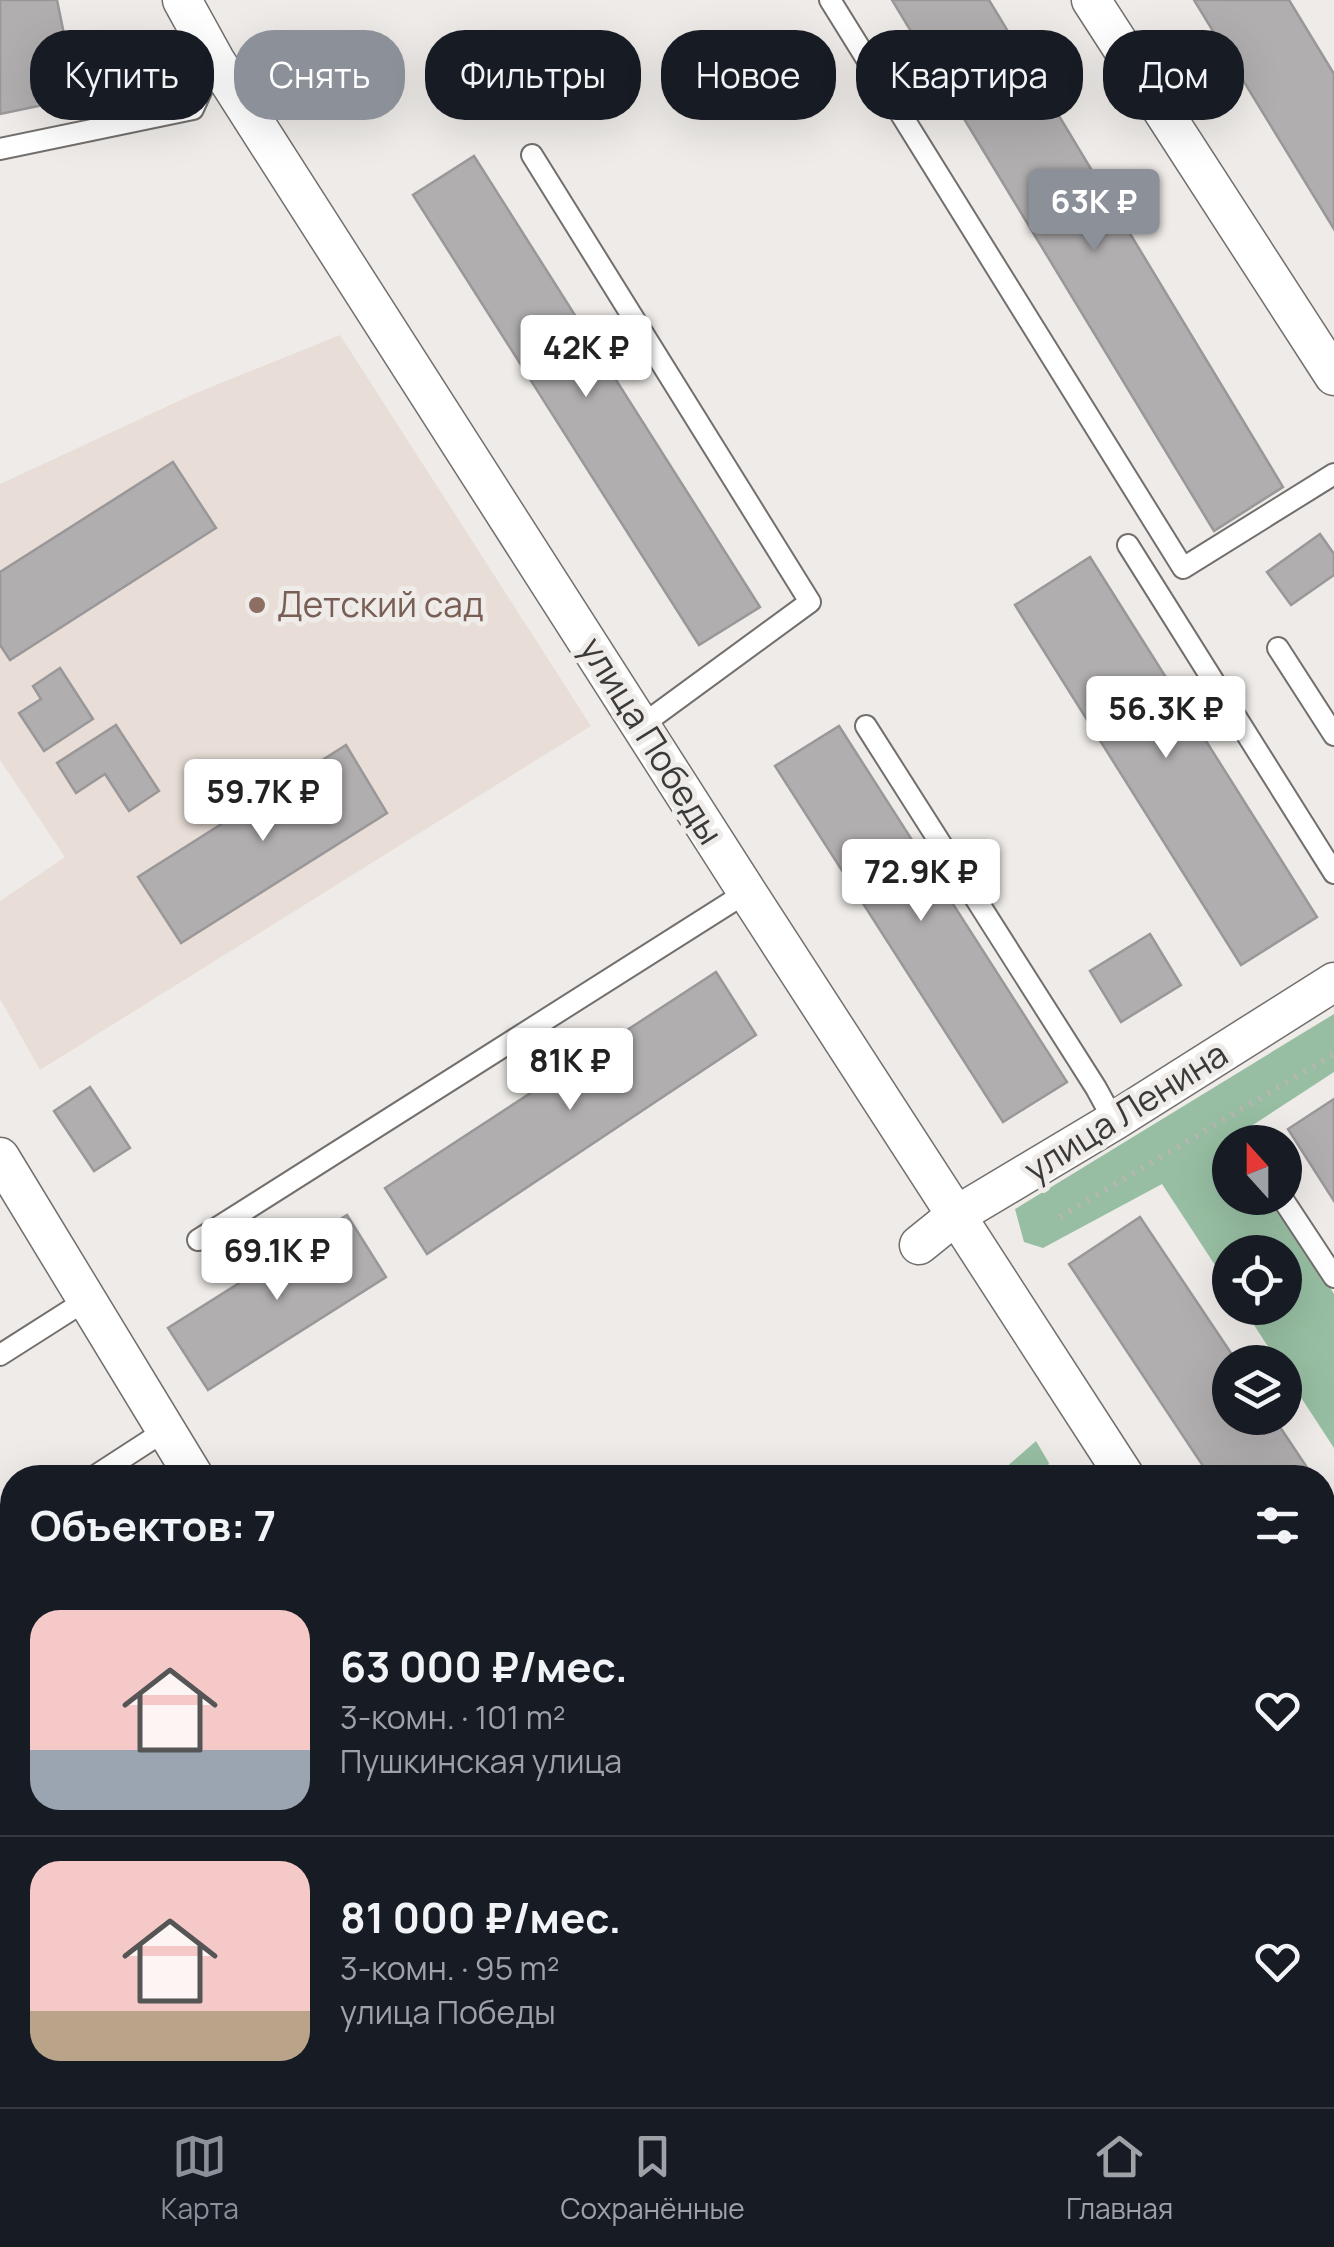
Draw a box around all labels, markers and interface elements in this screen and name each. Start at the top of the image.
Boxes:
chip: Купить [30,30,214,120]
chip: Снять [234,30,405,120]
chip: Фильтры [425,30,641,120]
chip: Новое [661,30,836,120]
chip: Квартира [856,30,1083,120]
chip: Дом [1103,30,1244,120]
pin: 63K ₽ [1024,169,1164,254]
text: 63K ₽ [1051,179,1137,223]
pin: 42K ₽ [516,315,656,400]
text: 42K ₽ [543,325,629,369]
place label: Детский сад [277,580,484,628]
marker: Детский сад [246,594,268,616]
street label: улица Победы [569,628,735,853]
pin: 56.3K ₽ [1074,676,1258,761]
text: 56.3K ₽ [1108,686,1224,730]
pin: 59.7K ₽ [171,759,355,844]
text: 59.7K ₽ [206,769,320,813]
pin: 72.9K ₽ [829,839,1013,924]
text: 72.9K ₽ [864,849,978,893]
pin: 81K ₽ [500,1028,640,1113]
street label: улица Ленина [1015,1029,1236,1193]
text: 81K ₽ [529,1038,611,1082]
north arrow [1212,1125,1302,1215]
map controls [1212,1125,1302,1435]
pin: 69.1K ₽ [185,1218,369,1303]
text: 69.1K ₽ [223,1228,331,1272]
button: locate [1212,1235,1302,1325]
button: layers [1212,1345,1302,1435]
text: Объектов: 7 [30,1496,276,1554]
icon: filters [1250,1498,1305,1553]
text: 63 000 ₽/мес. [340,1637,628,1695]
icon: home [110,1650,230,1770]
icon: heart [1250,1683,1305,1738]
text: 3-комн. · 101 m² [340,1695,566,1739]
text: Пушкинская улица [340,1739,622,1783]
text: 81 000 ₽/мес. [340,1888,621,1946]
icon: home [110,1901,230,2021]
icon: heart [1250,1934,1305,1989]
text: 3-комн. · 95 m² [340,1946,560,1990]
text: улица Победы [340,1990,556,2034]
tab: Карта [161,2129,239,2227]
tab: Сохранённые [560,2129,745,2227]
tab: Главная [1066,2129,1173,2227]

